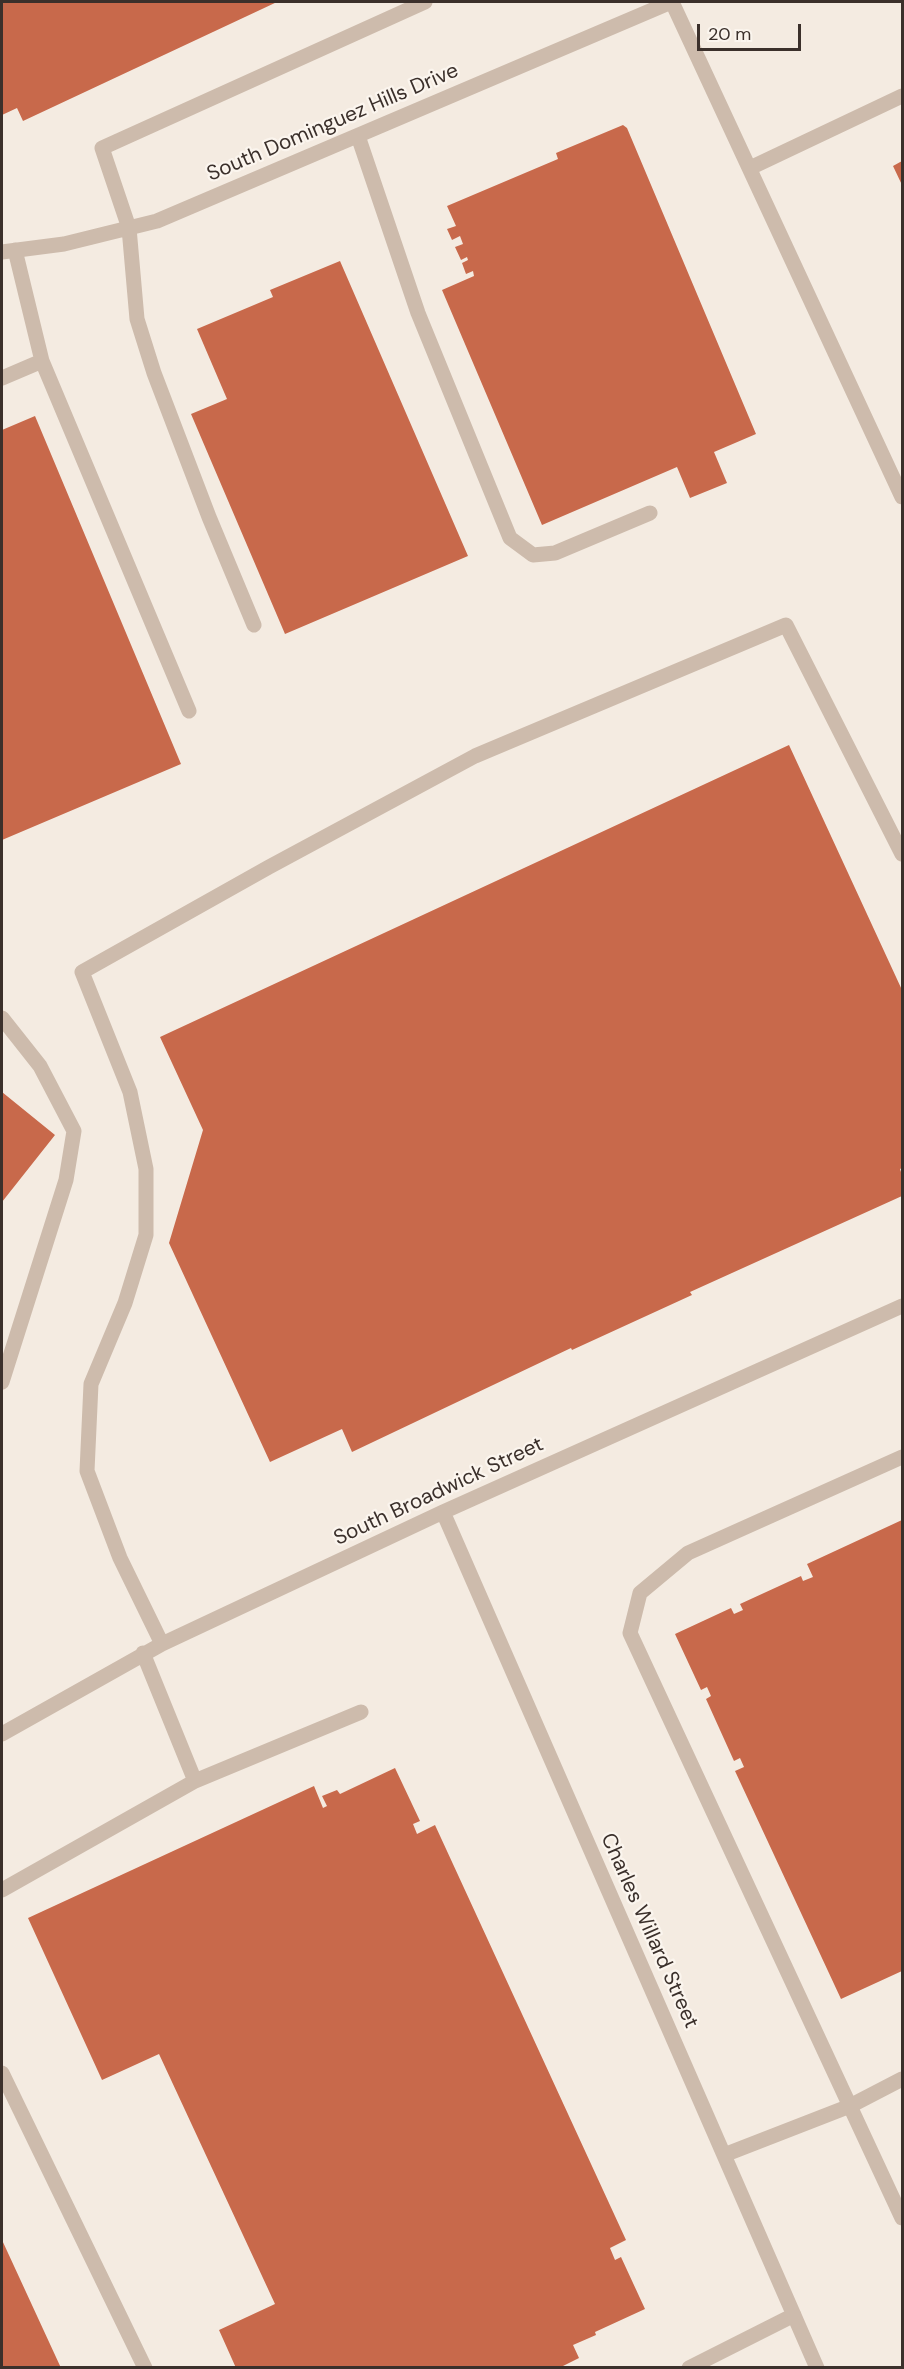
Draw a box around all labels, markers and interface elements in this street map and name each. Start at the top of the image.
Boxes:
scale bar [700,12,804,50]
text: 20 m [708,22,751,46]
street label: South Dominguez Hills Drive [203,59,463,187]
street label: South Broadwick Street [330,1432,548,1552]
street label: Charles Willard Street [595,1830,703,2032]

